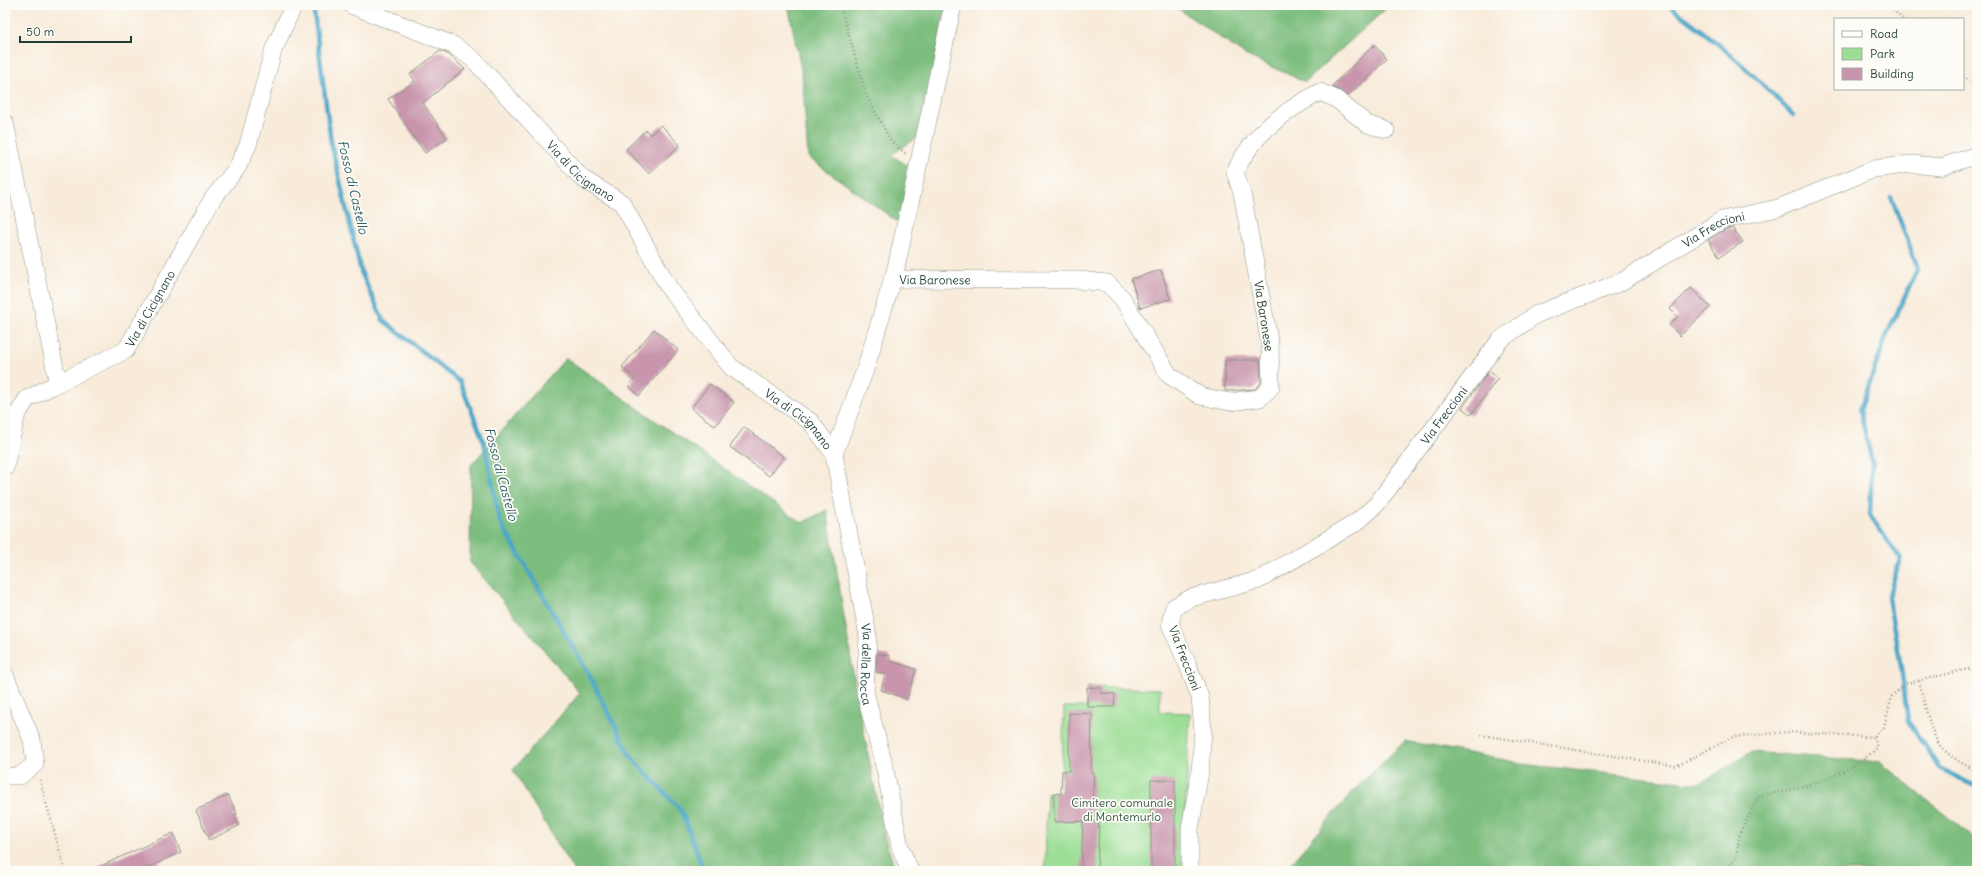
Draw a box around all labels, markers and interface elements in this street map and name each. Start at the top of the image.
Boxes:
scale bar [20,18,131,44]
legend [1834,18,1964,90]
text: 50 m [26,24,55,39]
text: Road [1870,26,1898,41]
text: Park [1870,46,1895,61]
text: Building [1870,66,1914,81]
street label: Via di Cicignano [544,137,618,205]
water label: Fosso di Castello [334,138,372,236]
street label: Via Freccioni [1679,208,1746,250]
street label: Via di Cicignano [122,267,178,349]
street label: Via Baronese [899,272,971,287]
street label: Via Baronese [1251,280,1277,352]
street label: Via Freccioni [1417,383,1470,447]
street label: Via di Cicignano [762,385,836,452]
water label: Fosso di Castello [480,425,522,523]
street label: Via della Rocca [858,622,876,707]
street label: Via Freccioni [1166,623,1204,693]
park label: Cimitero comunale di Montemurlo [1071,795,1173,824]

